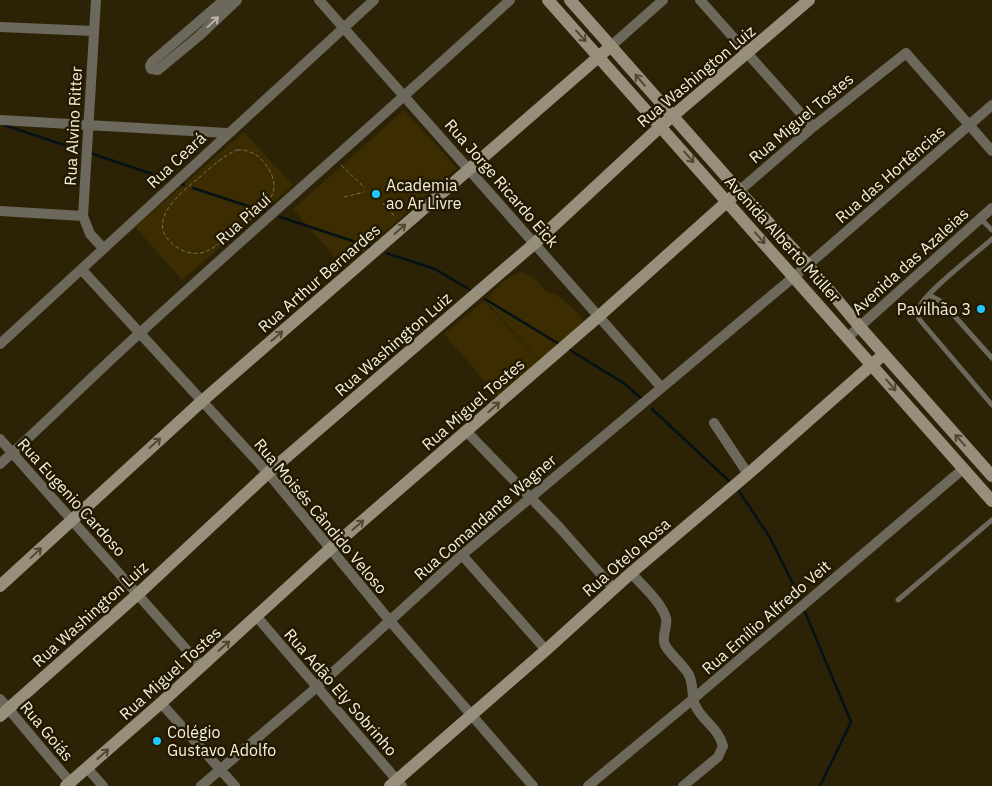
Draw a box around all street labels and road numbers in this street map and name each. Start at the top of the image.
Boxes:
street label: Rua Washington Luiz [633,21,759,131]
street label: Rua Alvino Ritter [60,66,86,186]
street label: Rua Miguel Tostes [745,69,857,167]
street label: Rua Jorge Ricardo Eick [441,115,564,252]
street label: Rua das Hortências [831,121,949,227]
street label: Rua Ceará [142,127,210,192]
street label: Avenida Alberto Müller [721,172,845,306]
street label: Rua Piauí [211,189,275,249]
street label: Avenida das Azaleias [847,203,973,319]
street label: Rua Arthur Bernardes [254,219,384,337]
street label: Rua Washington Luiz [330,288,456,400]
street label: Rua Miguel Tostes [417,354,529,454]
street label: Rua Eugenio Cardoso [14,434,130,560]
street label: Rua Moisés Cândido Veloso [250,434,392,598]
street label: Rua Comandante Wagner [410,450,560,584]
street label: Rua Otelo Rosa [578,513,674,601]
street label: Rua Emílio Alfredo Veit [698,556,834,678]
street label: Rua Washington Luiz [28,557,152,671]
street label: Rua Miguel Tostes [115,622,225,724]
street label: Rua Adão Ely Sobrinho [280,624,402,760]
street label: Rua Goiás [16,697,78,765]

